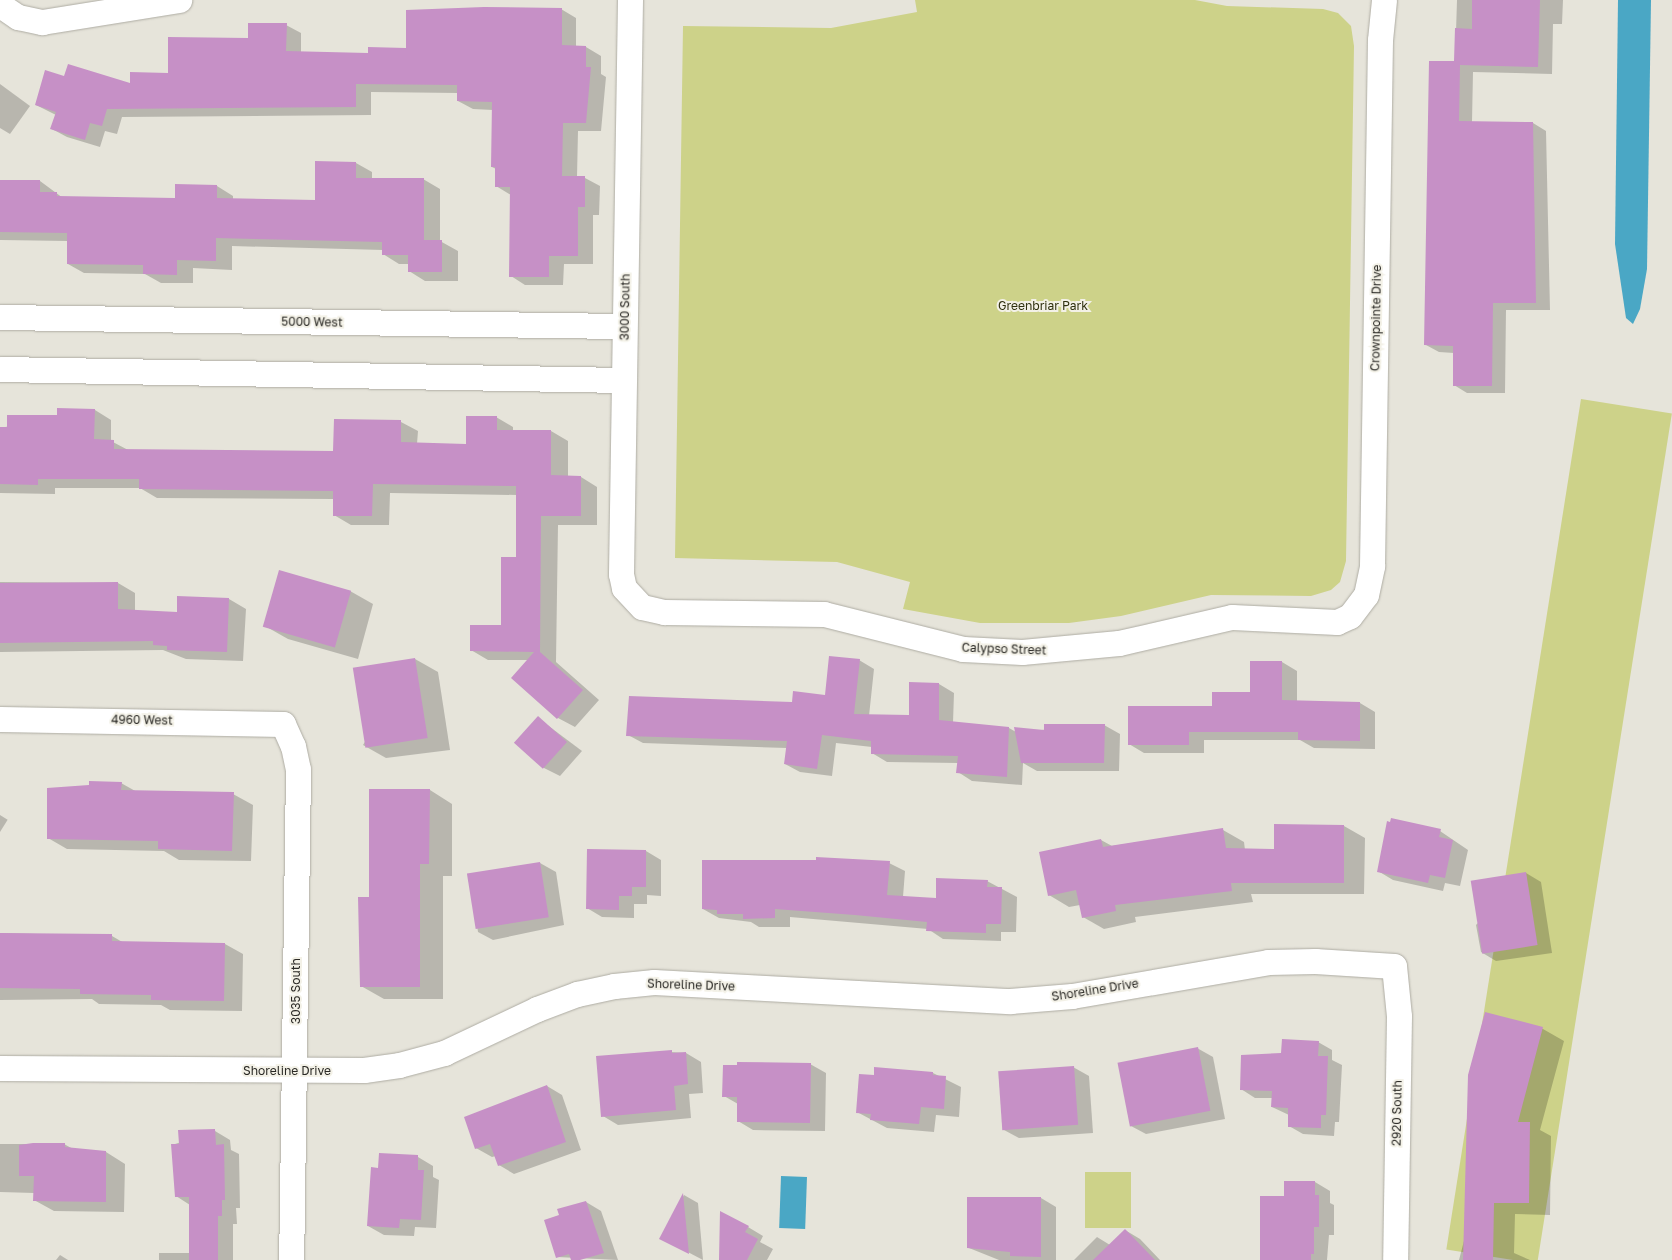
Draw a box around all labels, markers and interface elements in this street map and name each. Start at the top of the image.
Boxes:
street label: Crownpointe Drive [1368,265,1384,371]
street label: 3000 South [617,274,633,340]
park label: Greenbriar Park [998,299,1088,313]
street label: 5000 West [281,314,343,330]
street label: Calypso Street [961,640,1047,658]
street label: 4960 West [111,712,173,728]
street label: 3035 South [289,958,303,1024]
street label: Shoreline Drive [647,976,735,994]
street label: Shoreline Drive [1050,976,1140,1004]
street label: Shoreline Drive [243,1064,331,1078]
street label: 2920 South [1389,1080,1405,1146]

